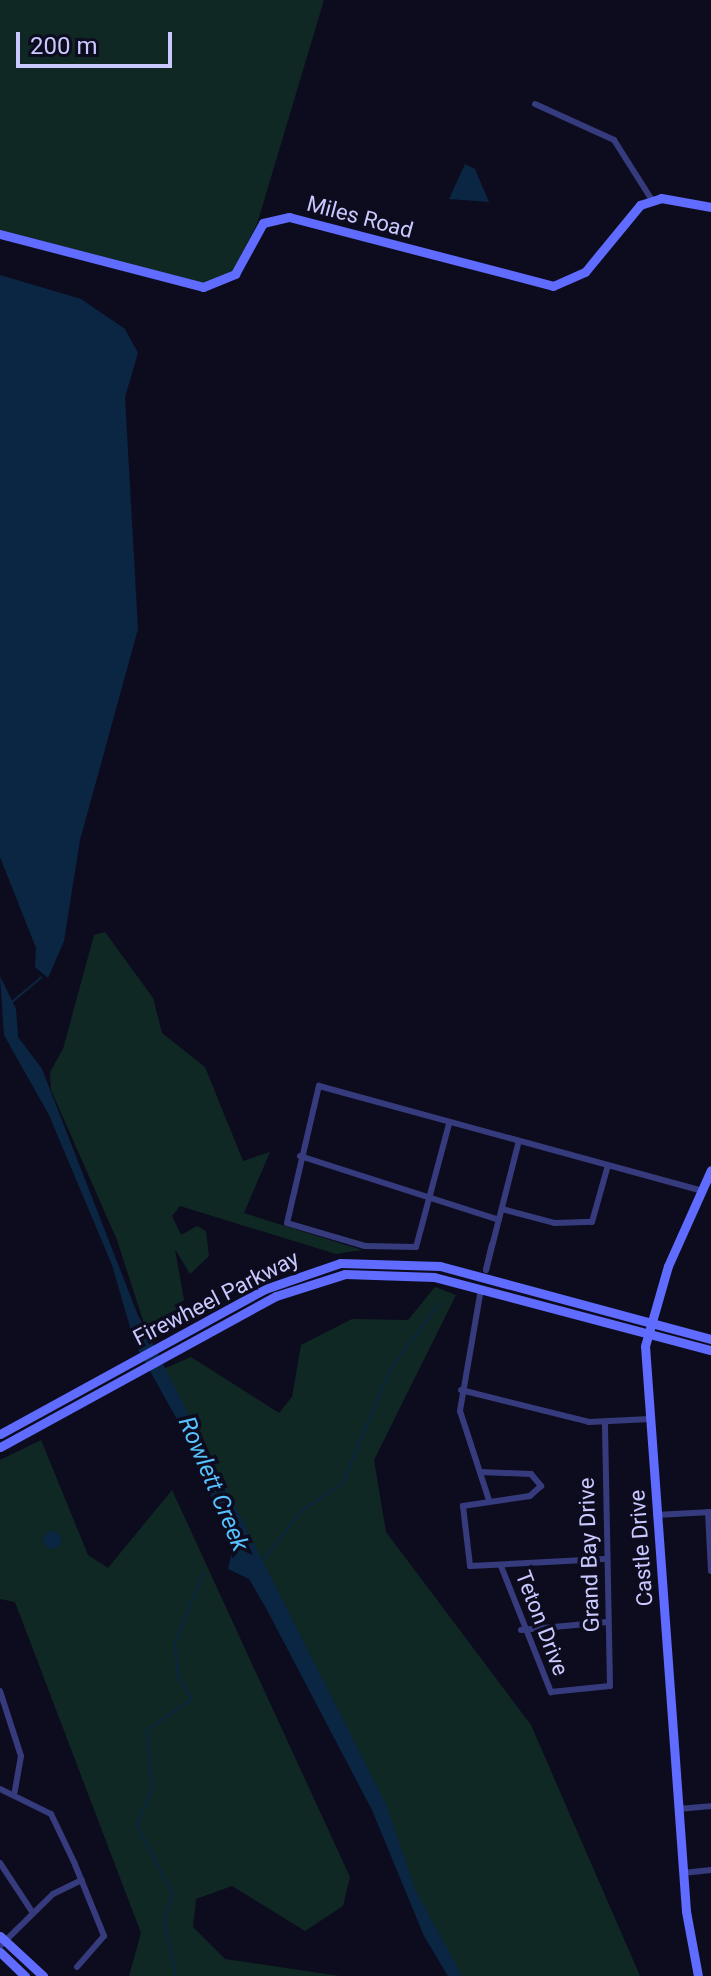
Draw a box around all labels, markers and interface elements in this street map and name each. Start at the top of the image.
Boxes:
scale bar [20,16,176,66]
text: 200 m [30,32,97,60]
street label: Miles Road [304,190,416,244]
street label: Firewheel Parkway [129,1245,303,1351]
water label: Rowlett Creek [172,1412,254,1556]
street label: Grand Bay Drive [573,1477,605,1633]
street label: Castle Drive [624,1489,658,1607]
street label: Teton Drive [510,1567,574,1679]

